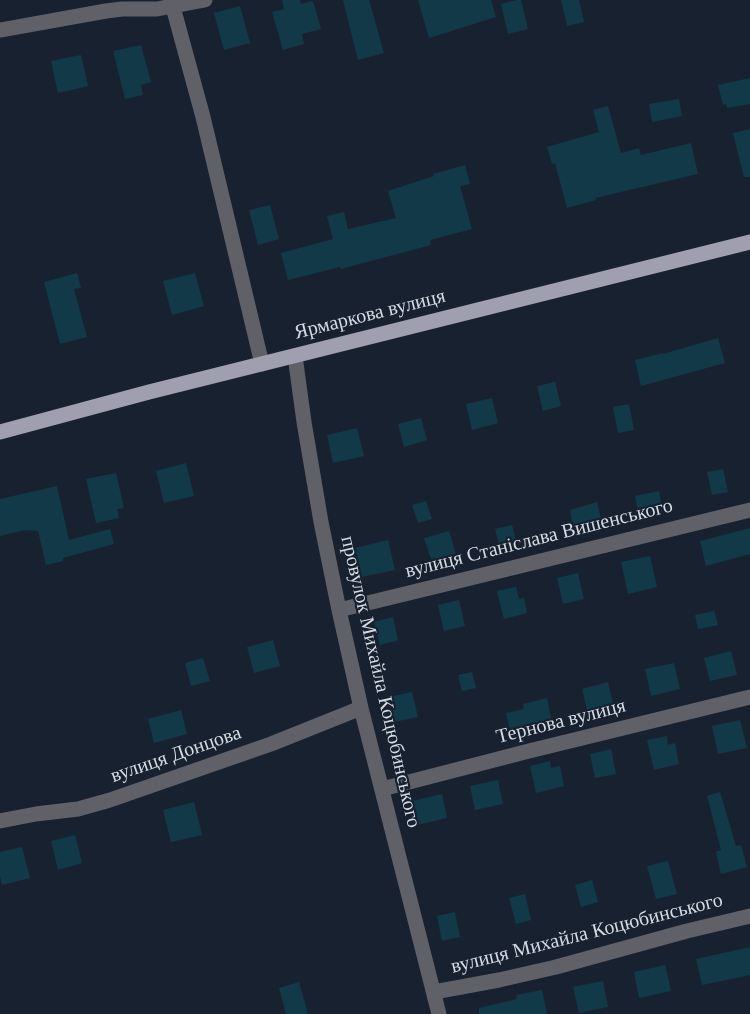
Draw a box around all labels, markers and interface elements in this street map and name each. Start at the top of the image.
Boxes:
street label: Ярмаркова вулиця [292,285,448,345]
street label: вулиця Станіслава Вишенського [403,494,675,584]
street label: провулок Михайла Коцюбинського [335,534,425,830]
street label: Тернова вулиця [494,694,628,750]
street label: вулиця Донцова [108,721,244,789]
street label: вулиця Михайла Коцюбинського [449,889,725,979]

